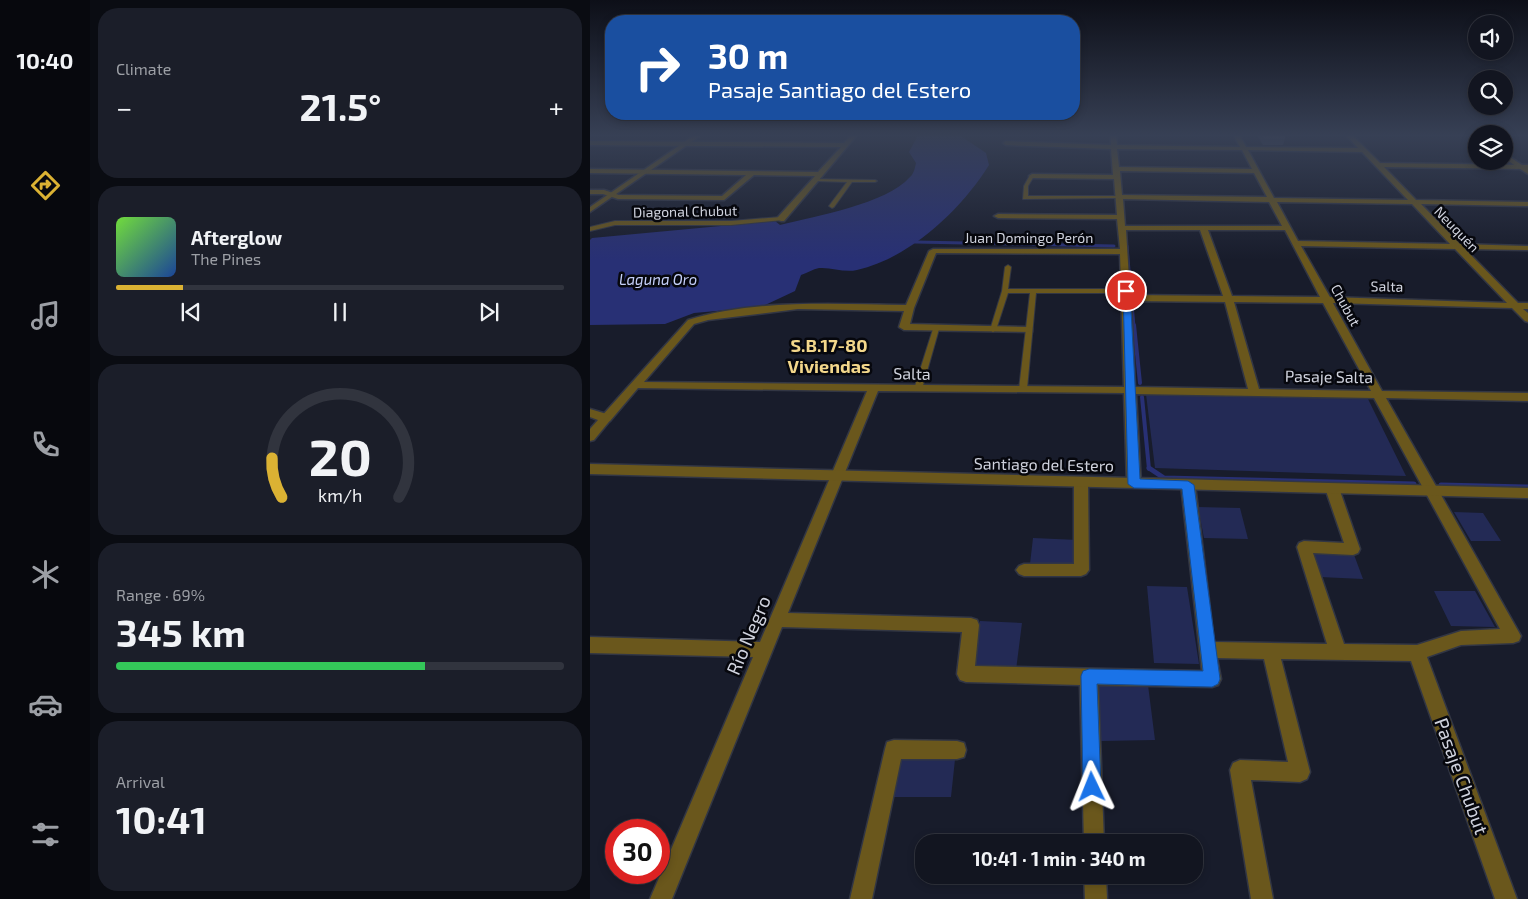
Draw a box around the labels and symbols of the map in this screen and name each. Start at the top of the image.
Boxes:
street label: Diagonal Chubut [633,202,737,220]
street label: Neuquén [1431,203,1483,255]
street label: Juan Domingo Perón [965,229,1093,246]
water label: Laguna Oro [619,270,697,288]
pin [1105,270,1147,312]
street label: Salta [1371,277,1403,295]
street label: Chubut [1328,281,1364,329]
district label: S.B.17-80 Viviendas [787,334,871,377]
street label: Salta [893,363,931,383]
street label: Pasaje Salta [1285,366,1373,387]
street label: Santiago del Estero [974,453,1114,475]
street label: Río Negro [721,592,775,678]
street label: Pasaje Chubut [1430,715,1494,837]
position arrow [1065,760,1117,812]
speed limit sign: 30 [605,819,670,884]

